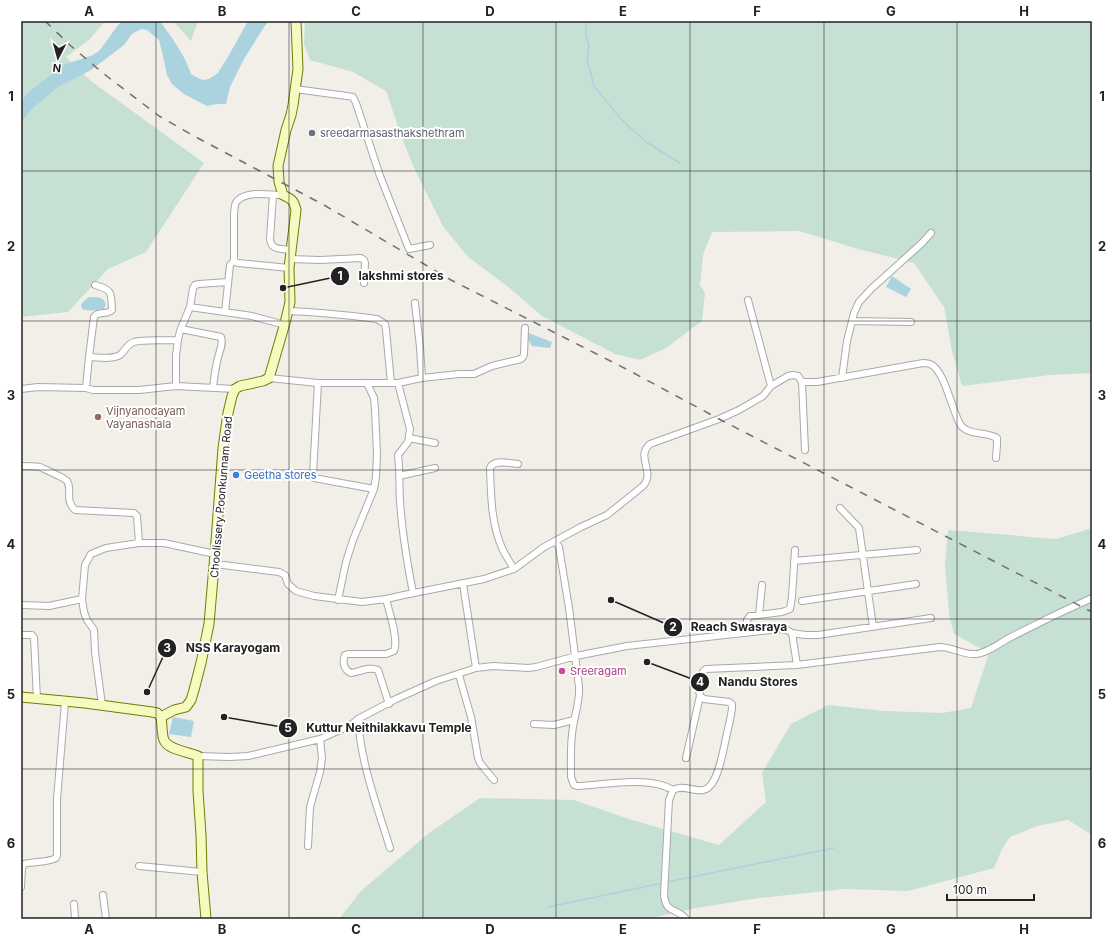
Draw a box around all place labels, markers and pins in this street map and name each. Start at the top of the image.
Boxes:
place label: sreedarmasasthakshethram [320,126,465,140]
marker: sreedarmasasthakshethram [307,128,317,138]
callout: lakshmi stores [330,264,451,288]
place label: Vijnyanodayam Vayanashala [106,404,185,431]
marker: Vijnyanodayam Vayanashala [93,412,103,422]
place label: Geetha stores [244,468,317,482]
marker: Geetha stores [231,470,241,480]
callout: Reach Swasraya [663,615,795,639]
callout: NSS Karayogam [157,636,288,660]
place label: Sreeragam [570,664,627,678]
marker: Sreeragam [557,666,567,676]
callout: Nandu Stores [690,670,806,694]
callout: Kuttur Neithilakkavu Temple [278,716,480,740]

